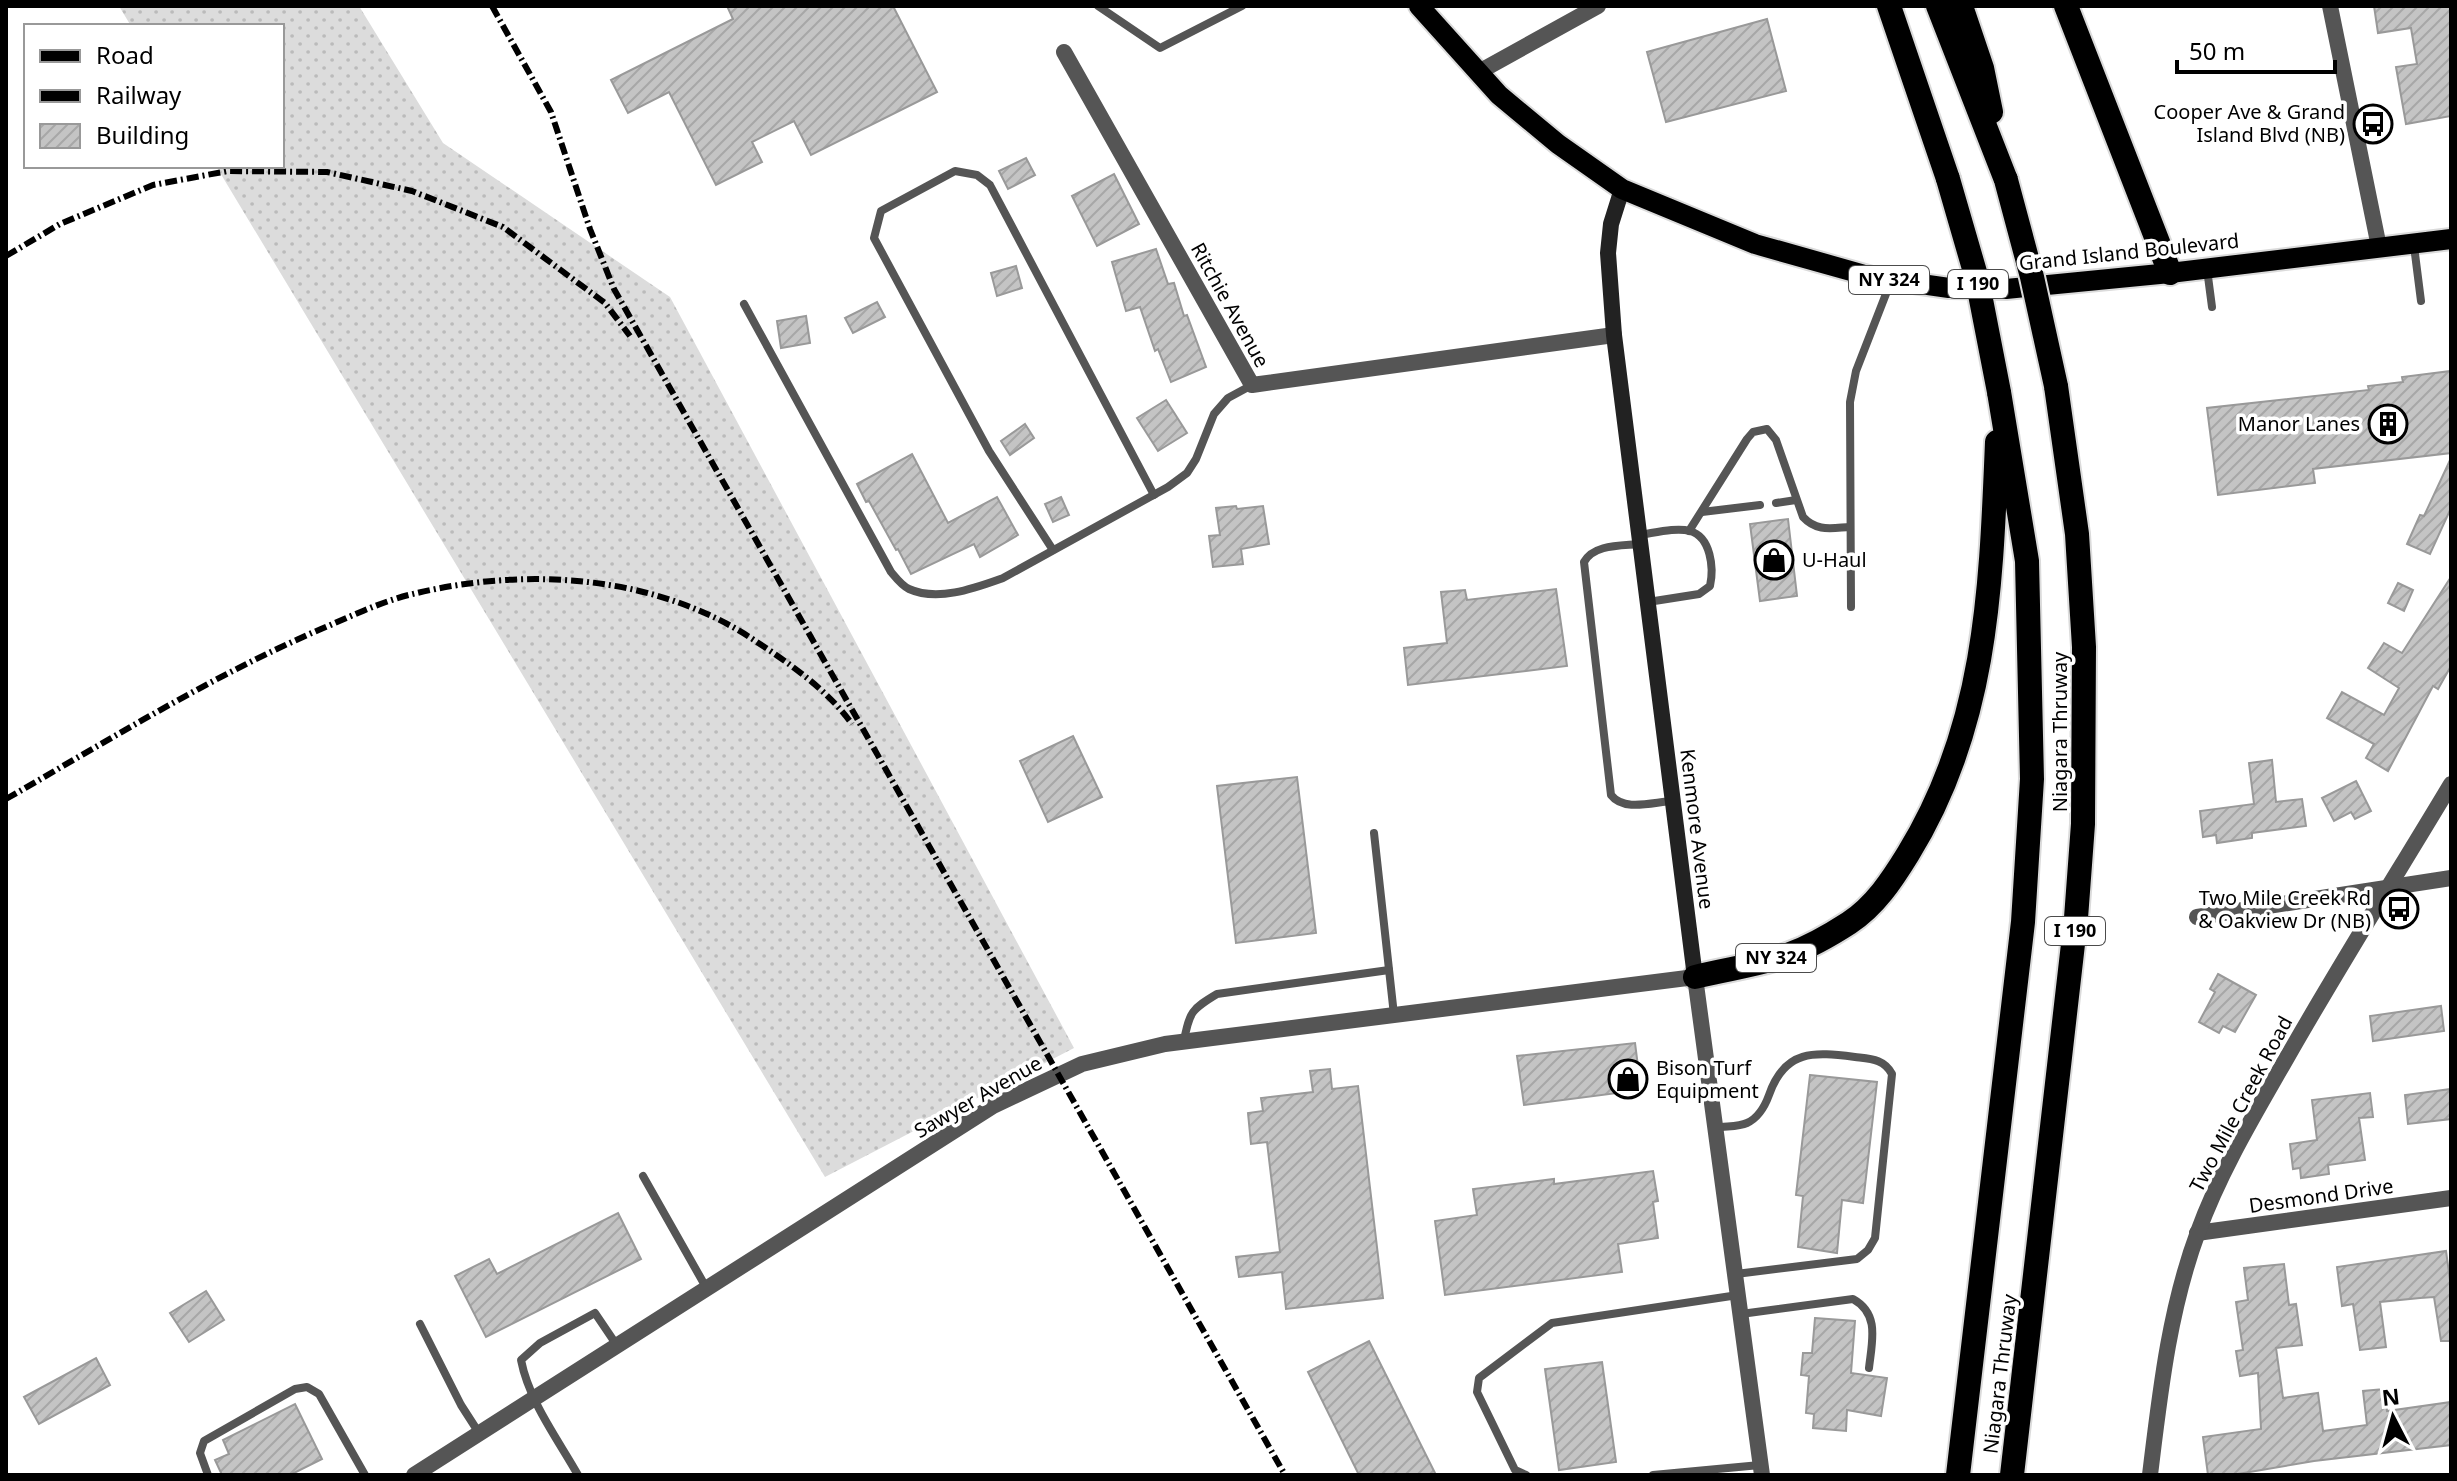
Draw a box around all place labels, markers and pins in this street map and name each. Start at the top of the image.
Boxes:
place label: Cooper Ave & Grand Island Blvd (NB) [2154,98,2345,148]
bus stop icon: Cooper Ave & Grand Island Blvd (NB) [2352,103,2394,145]
building icon: Manor Lanes [2367,403,2409,445]
place label: Manor Lanes [2238,410,2360,437]
shop icon: U-Haul [1753,539,1795,581]
place label: U-Haul [1802,546,1867,573]
place label: Two Mile Creek Rd & Oakview Dr (NB) [2198,884,2371,934]
bus stop icon: Two Mile Creek Rd & Oakview Dr (NB) [2378,888,2420,930]
place label: Bison Turf Equipment [1656,1054,1759,1104]
shop icon: Bison Turf Equipment [1607,1058,1649,1100]

